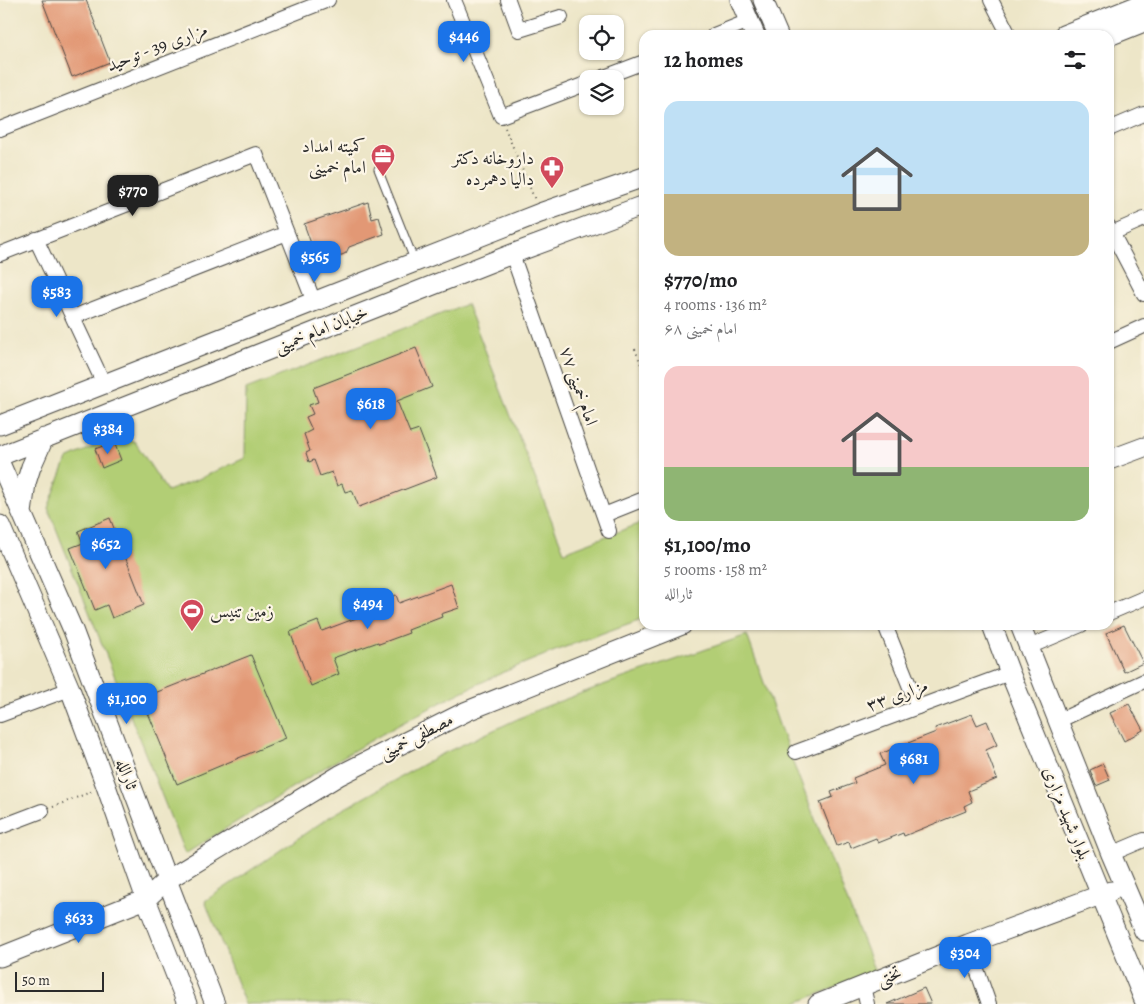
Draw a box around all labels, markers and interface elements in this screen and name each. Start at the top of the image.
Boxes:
map controls [579,15,624,115]
button: locate [579,15,624,60]
street label: مزاری 39 - توحید [103,17,211,78]
pin: $446 [434,20,494,63]
text: $446 [449,26,479,48]
text: 12 homes [664,46,743,74]
icon: filters [1061,46,1089,74]
button: layers [579,70,624,115]
place label: کمیته امداد امام خمینی [302,134,366,183]
icon: home [832,134,922,224]
office icon: کمیته امداد امام خمینی [370,143,396,177]
place label: داروخانه دکتر دالیا دهمرده [450,146,534,191]
pharmacy icon: داروخانه دکتر دالیا دهمرده [539,155,565,189]
pin: $770 [103,174,163,217]
text: $770 [118,180,148,202]
pin: $565 [285,240,345,283]
text: $565 [301,246,329,268]
text: $770/mo [664,266,738,294]
pin: $583 [27,276,87,318]
text: $583 [43,281,71,303]
text: 4 rooms · 136 m² [664,294,767,316]
street label: خیابان امام خمینی [271,299,373,362]
text: امام خمینی ۶۸ [664,318,737,340]
street label: امام خمینی ۷۷ [551,343,604,430]
pin: $618 [341,388,401,430]
text: $618 [357,393,385,415]
icon: home [832,399,922,489]
pin: $384 [78,412,138,455]
text: $384 [93,418,123,440]
pin: $652 [76,528,136,570]
text: $1,100/mo [664,531,751,559]
text: $652 [91,533,121,555]
text: 5 rooms · 158 m² [664,559,767,581]
text: ثارالله [664,583,692,605]
pin: $494 [338,588,398,630]
text: $494 [353,593,383,615]
sports icon: زمین تنیس [179,598,205,632]
place label: زمین تنیس [210,599,274,623]
street label: مزاری ۳۳ [863,673,932,718]
pin: $1,100 [86,682,168,725]
text: $1,100 [107,688,147,710]
street label: مصطفی خمینی [375,707,458,766]
pin: $681 [884,742,944,785]
text: $681 [900,748,928,770]
street label: ثارالله [110,755,144,794]
street label: بلوار شهید مزاری [1036,763,1097,864]
pin: $633 [49,902,109,944]
text: $633 [65,907,93,929]
pin: $304 [935,936,995,979]
text: $304 [950,942,980,964]
street label: تختی [873,960,905,993]
scale bar [15,969,104,992]
text: 50 m [22,971,50,990]

